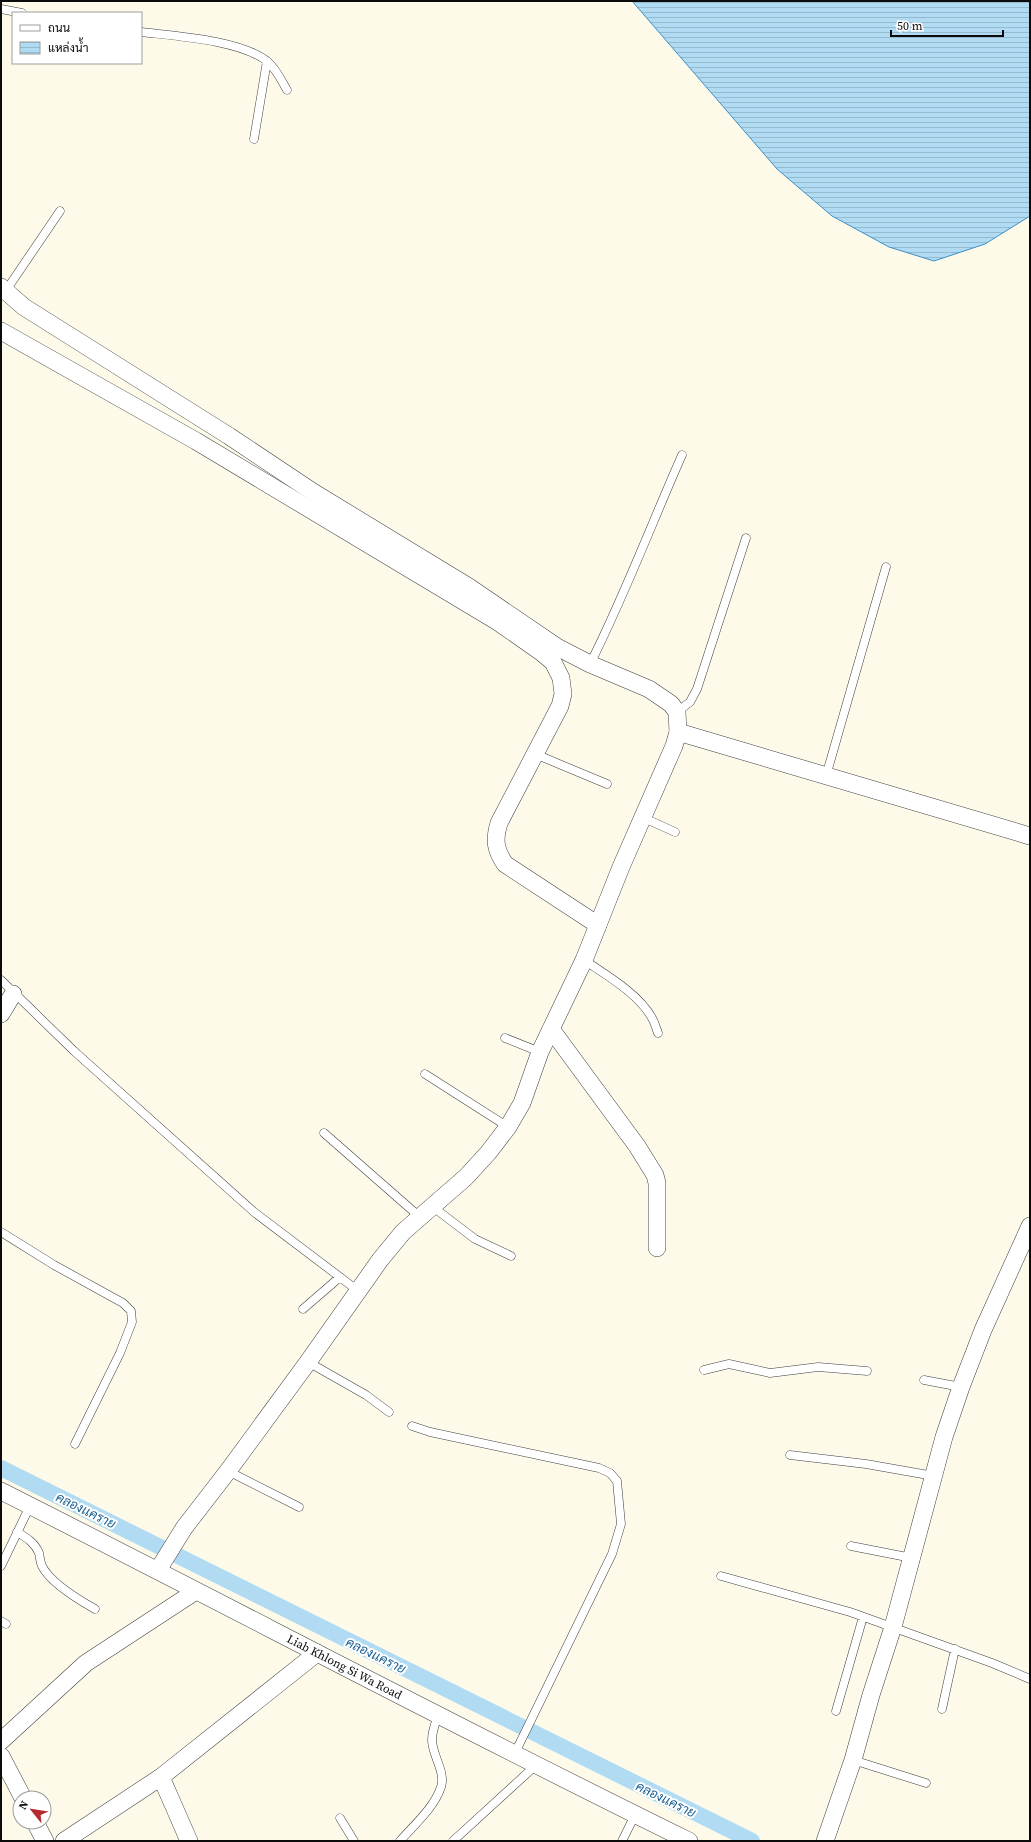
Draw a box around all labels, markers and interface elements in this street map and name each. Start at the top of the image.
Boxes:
legend [12,12,142,64]
scale bar [891,12,1003,38]
text: 50 m [897,18,923,34]
text: ถนน [48,20,71,36]
text: แหล่งน้ำ [48,37,88,56]
water label: คลองเเคราย [53,1489,119,1533]
street label: Liab Khlong Si Wa Road [284,1631,405,1703]
water label: คลองเเคราย [343,1634,409,1678]
water label: คลองเเคราย [633,1778,699,1822]
north arrow [12,1790,52,1830]
text: N [15,1798,32,1812]

